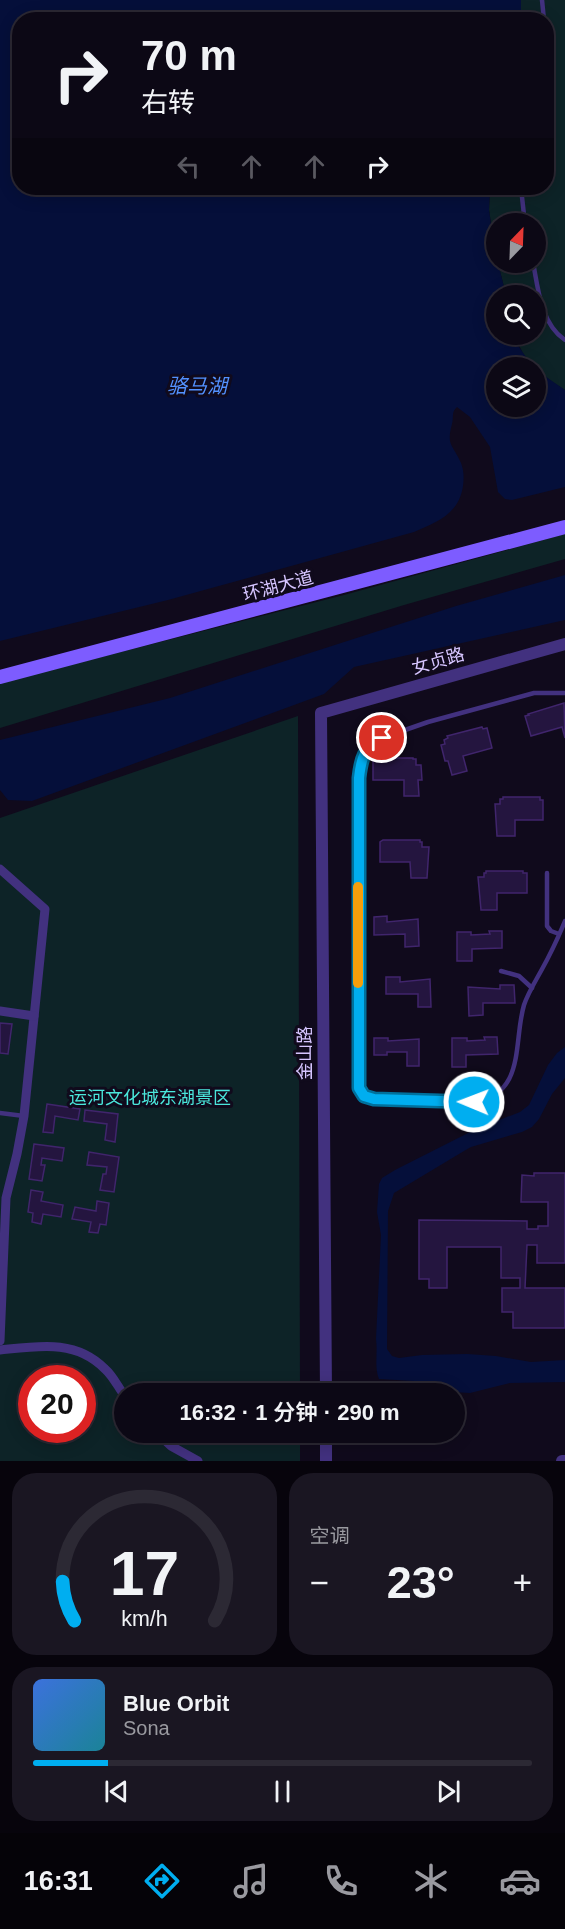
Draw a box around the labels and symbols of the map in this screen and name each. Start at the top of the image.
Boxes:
north arrow [486,213,546,273]
water label: 骆马湖 [167,375,230,397]
street label: 环湖大道 [241,567,315,605]
street label: 女贞路 [409,644,467,678]
pin [356,712,407,763]
street label: 金山路 [295,1026,315,1080]
position arrow [442,1070,506,1134]
park label: 运河文化城东湖景区 [69,1088,231,1108]
speed limit sign: 20 [18,1365,96,1443]

